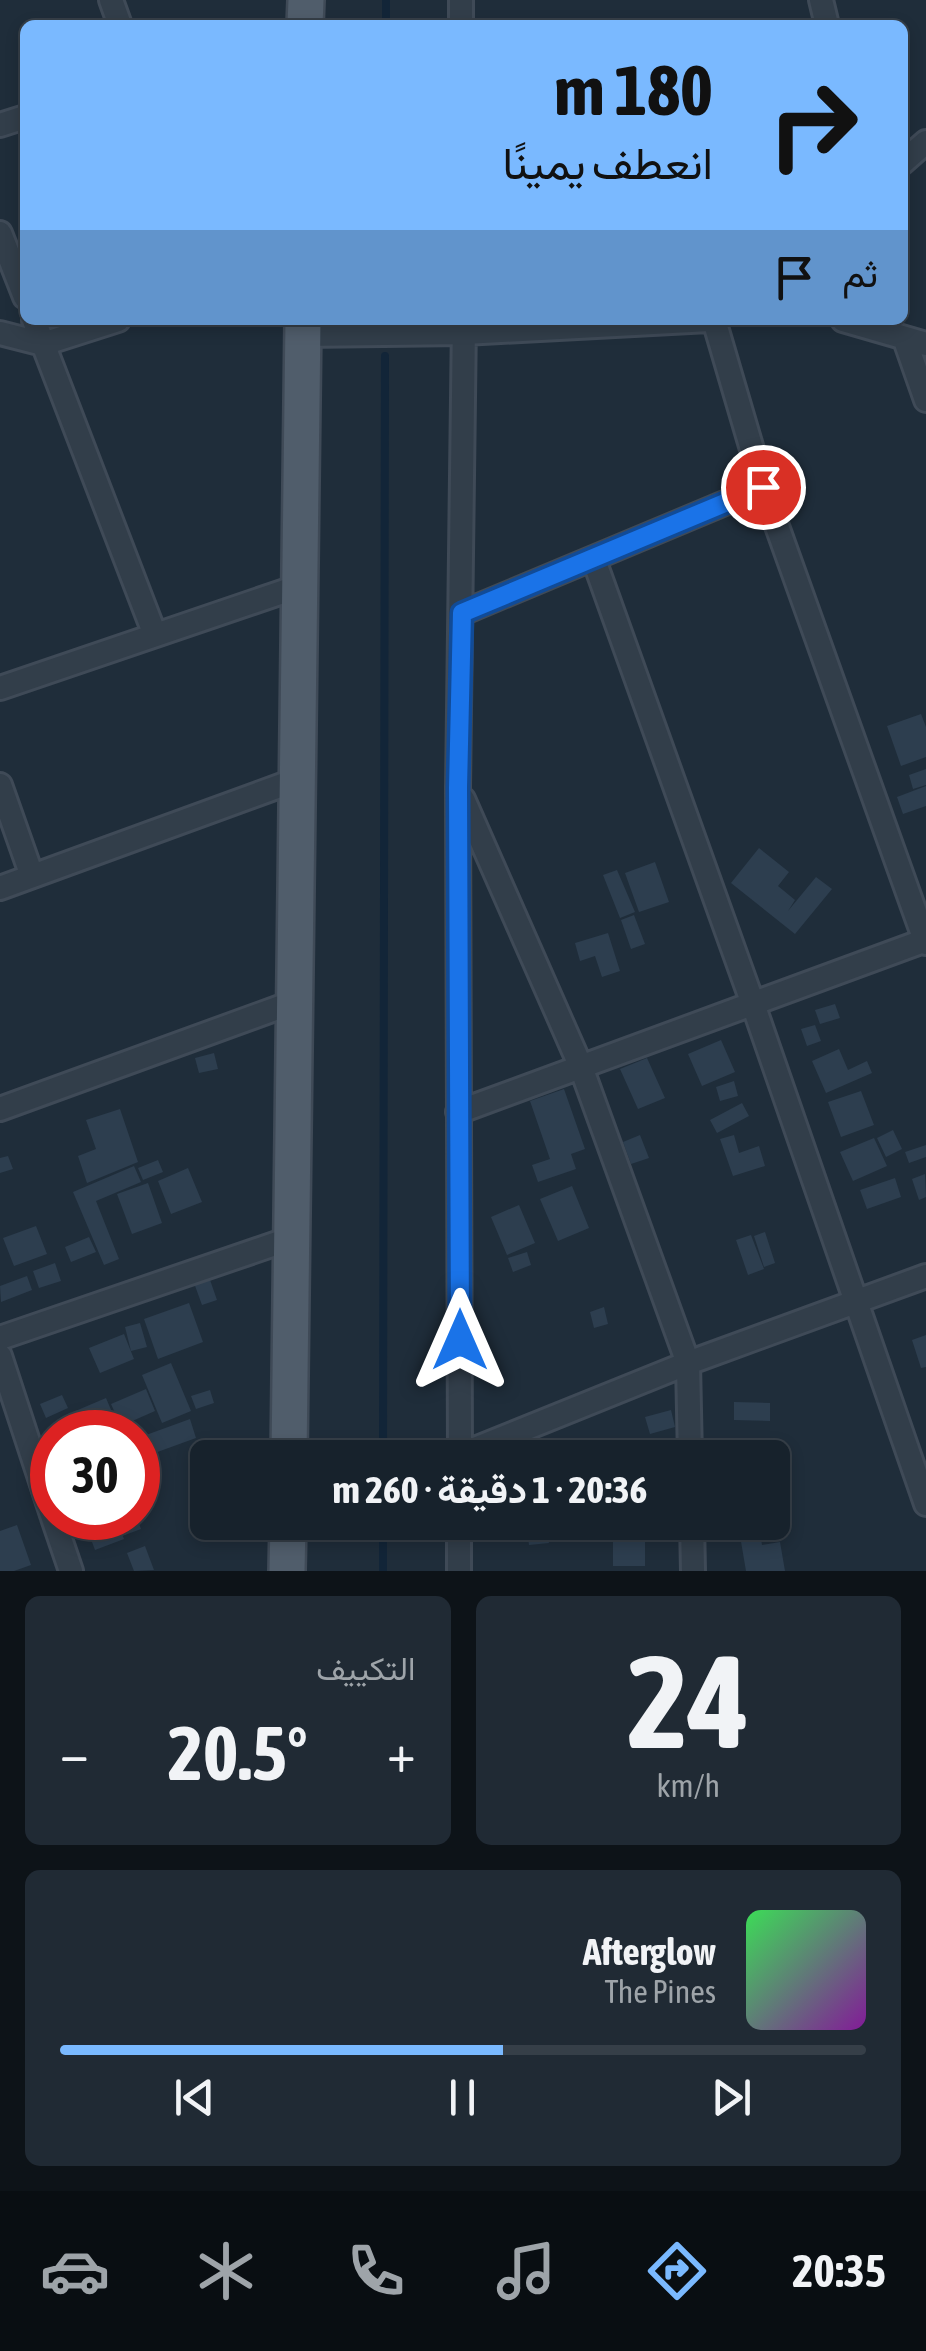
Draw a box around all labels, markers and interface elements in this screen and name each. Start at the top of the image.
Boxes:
text: 180 m [554,50,713,130]
icon: right [748,60,878,190]
text: انعطف يمينًا [503,137,713,189]
icon: arrive [767,250,822,305]
text: ثم [842,252,878,295]
pin [721,445,806,530]
icon: arrive [736,460,791,515]
position arrow [408,1288,512,1392]
speed limit sign: 30 [30,1410,160,1540]
text: 20:36 · 1 دقيقة · 260 m [333,1468,647,1511]
text: 24 [627,1627,749,1776]
text: التكييف [316,1650,416,1687]
text: 20.5° [168,1710,308,1796]
text: − [60,1721,89,1784]
text: + [387,1721,416,1784]
text: km/h [657,1767,720,1804]
text: Afterglow [583,1930,716,1973]
text: The Pines [604,1973,716,2010]
icon: previous [167,2070,222,2125]
icon: pause [435,2070,490,2125]
icon: next [704,2070,759,2125]
icon: car [40,2236,110,2306]
icon: climate [191,2236,261,2306]
icon: phone [341,2236,411,2306]
icon: music [491,2236,561,2306]
icon: directions [642,2236,712,2306]
text: 20:35 [792,2245,886,2297]

